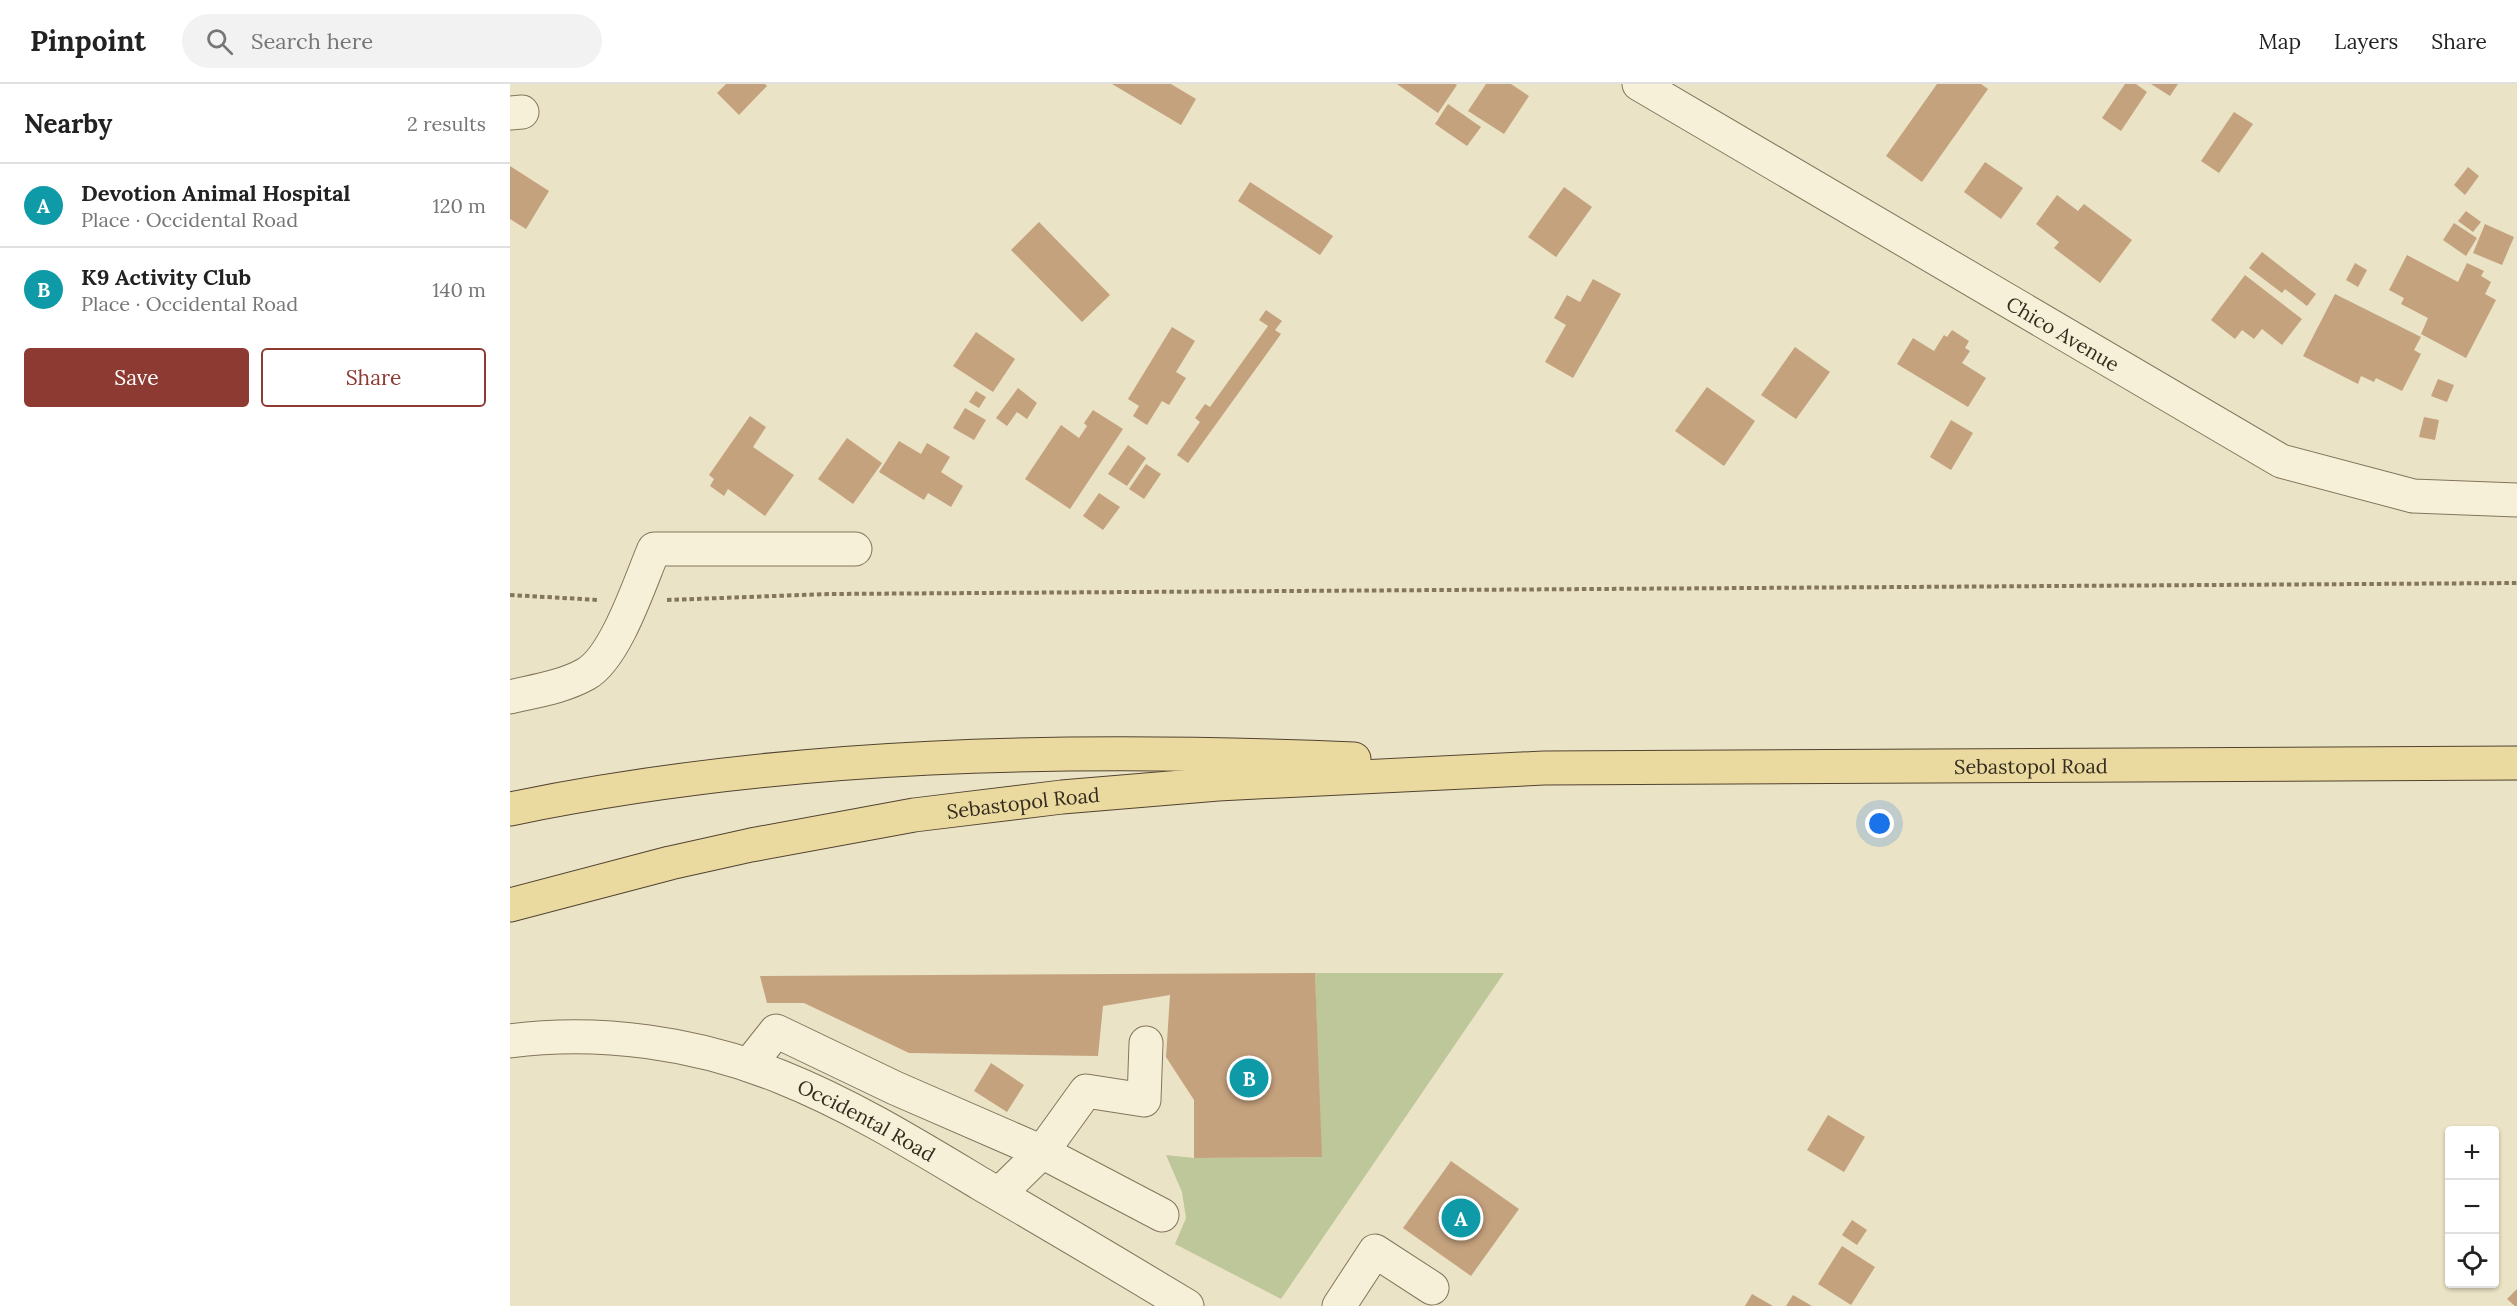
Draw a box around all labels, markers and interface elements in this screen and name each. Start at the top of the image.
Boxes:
search box [182,14,602,68]
text: Pinpoint [30,23,146,59]
icon: search [203,25,236,58]
text: Search here [251,27,373,55]
text: Map [2258,28,2301,55]
text: Layers [2334,28,2398,55]
text: Share [2431,28,2487,55]
text: Nearby [24,107,112,140]
text: 2 results [407,111,486,136]
text: Devotion Animal Hospital [81,179,350,207]
text: A [37,193,50,218]
text: 120 m [432,193,486,218]
text: Place · Occidental Road [81,207,298,232]
text: K9 Activity Club [81,263,251,291]
text: B [37,277,50,302]
text: 140 m [432,277,486,302]
street label: Chico Avenue [2002,290,2124,376]
text: Place · Occidental Road [81,291,298,316]
button: Save [24,348,249,407]
button: Share [261,348,486,407]
street label: Sebastopol Road [1954,753,2108,778]
street label: Sebastopol Road [945,781,1101,823]
your location [1865,809,1894,838]
pin: B [1230,1056,1268,1100]
street label: Occidental Road [794,1073,940,1166]
map controls [2445,1126,2499,1288]
button: + [2445,1126,2499,1180]
button: − [2445,1180,2499,1234]
pin: A [1442,1196,1480,1240]
button: locate [2445,1234,2499,1288]

